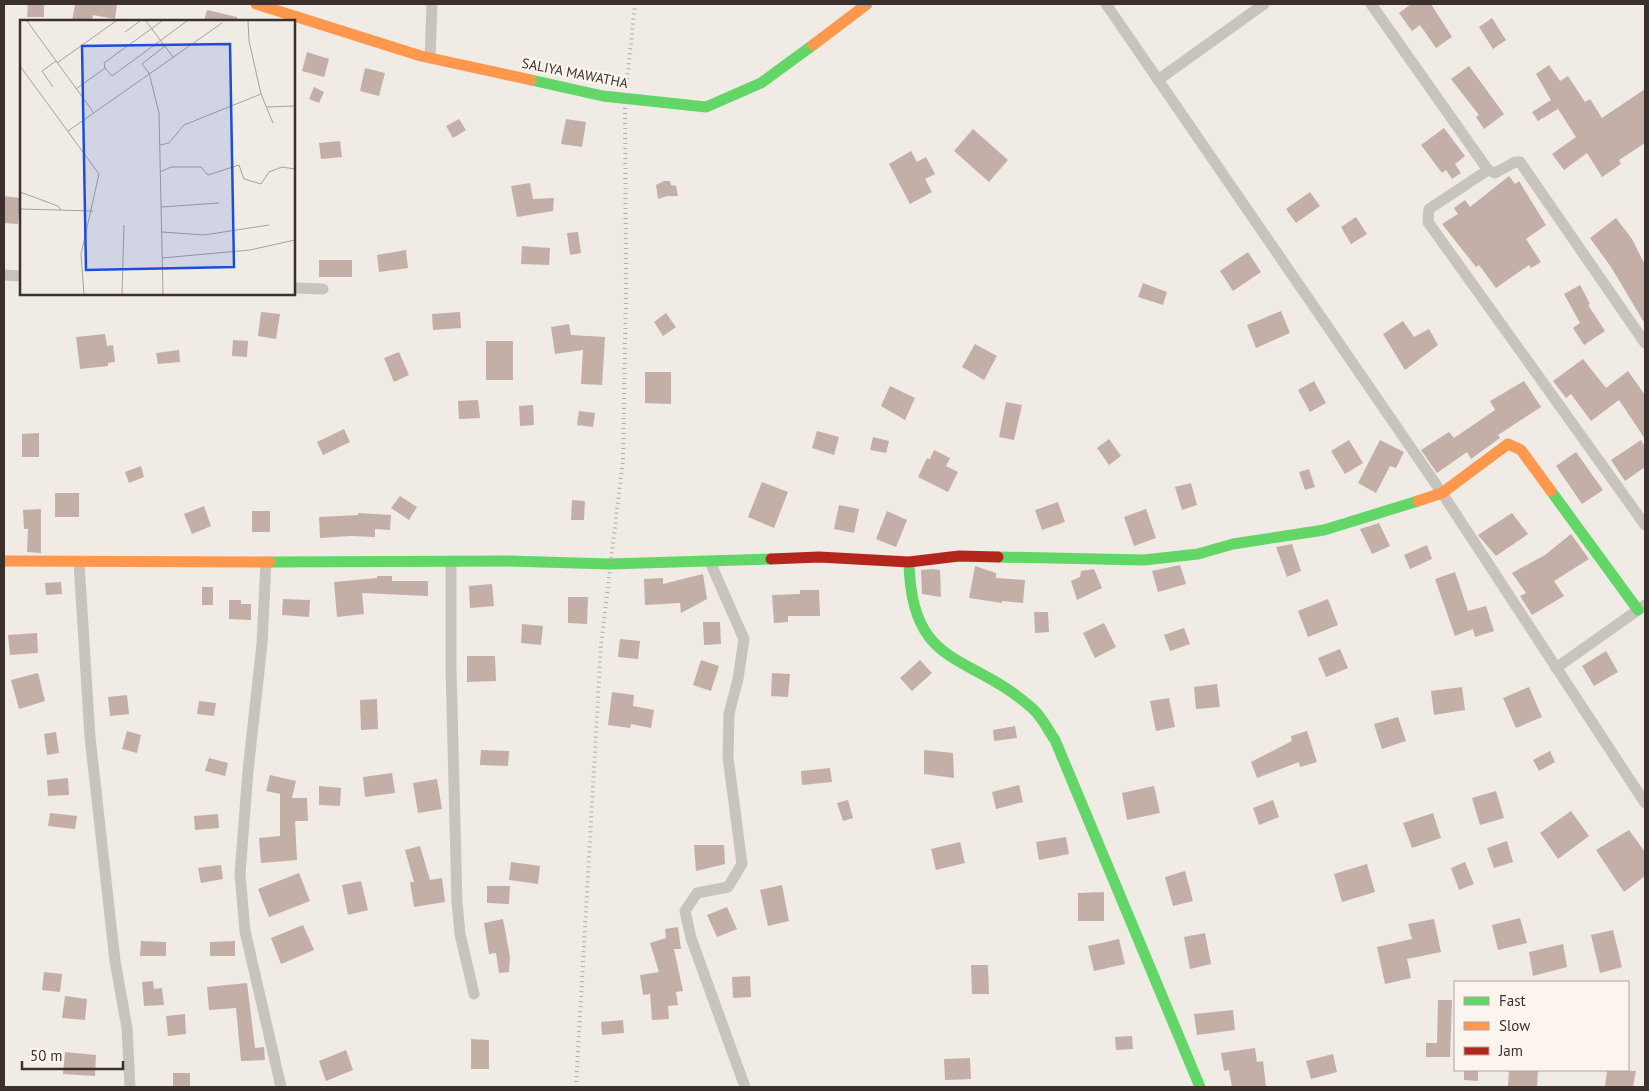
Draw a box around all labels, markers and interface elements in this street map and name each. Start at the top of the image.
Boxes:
inset map [20,20,295,295]
street label: SALIYA MAWATHA [520,54,630,92]
legend [1454,981,1629,1071]
text: Fast [1499,991,1526,1010]
text: Slow [1499,1016,1530,1035]
scale bar [22,1038,124,1070]
text: Jam [1498,1041,1523,1060]
text: 50 m [30,1046,63,1065]

